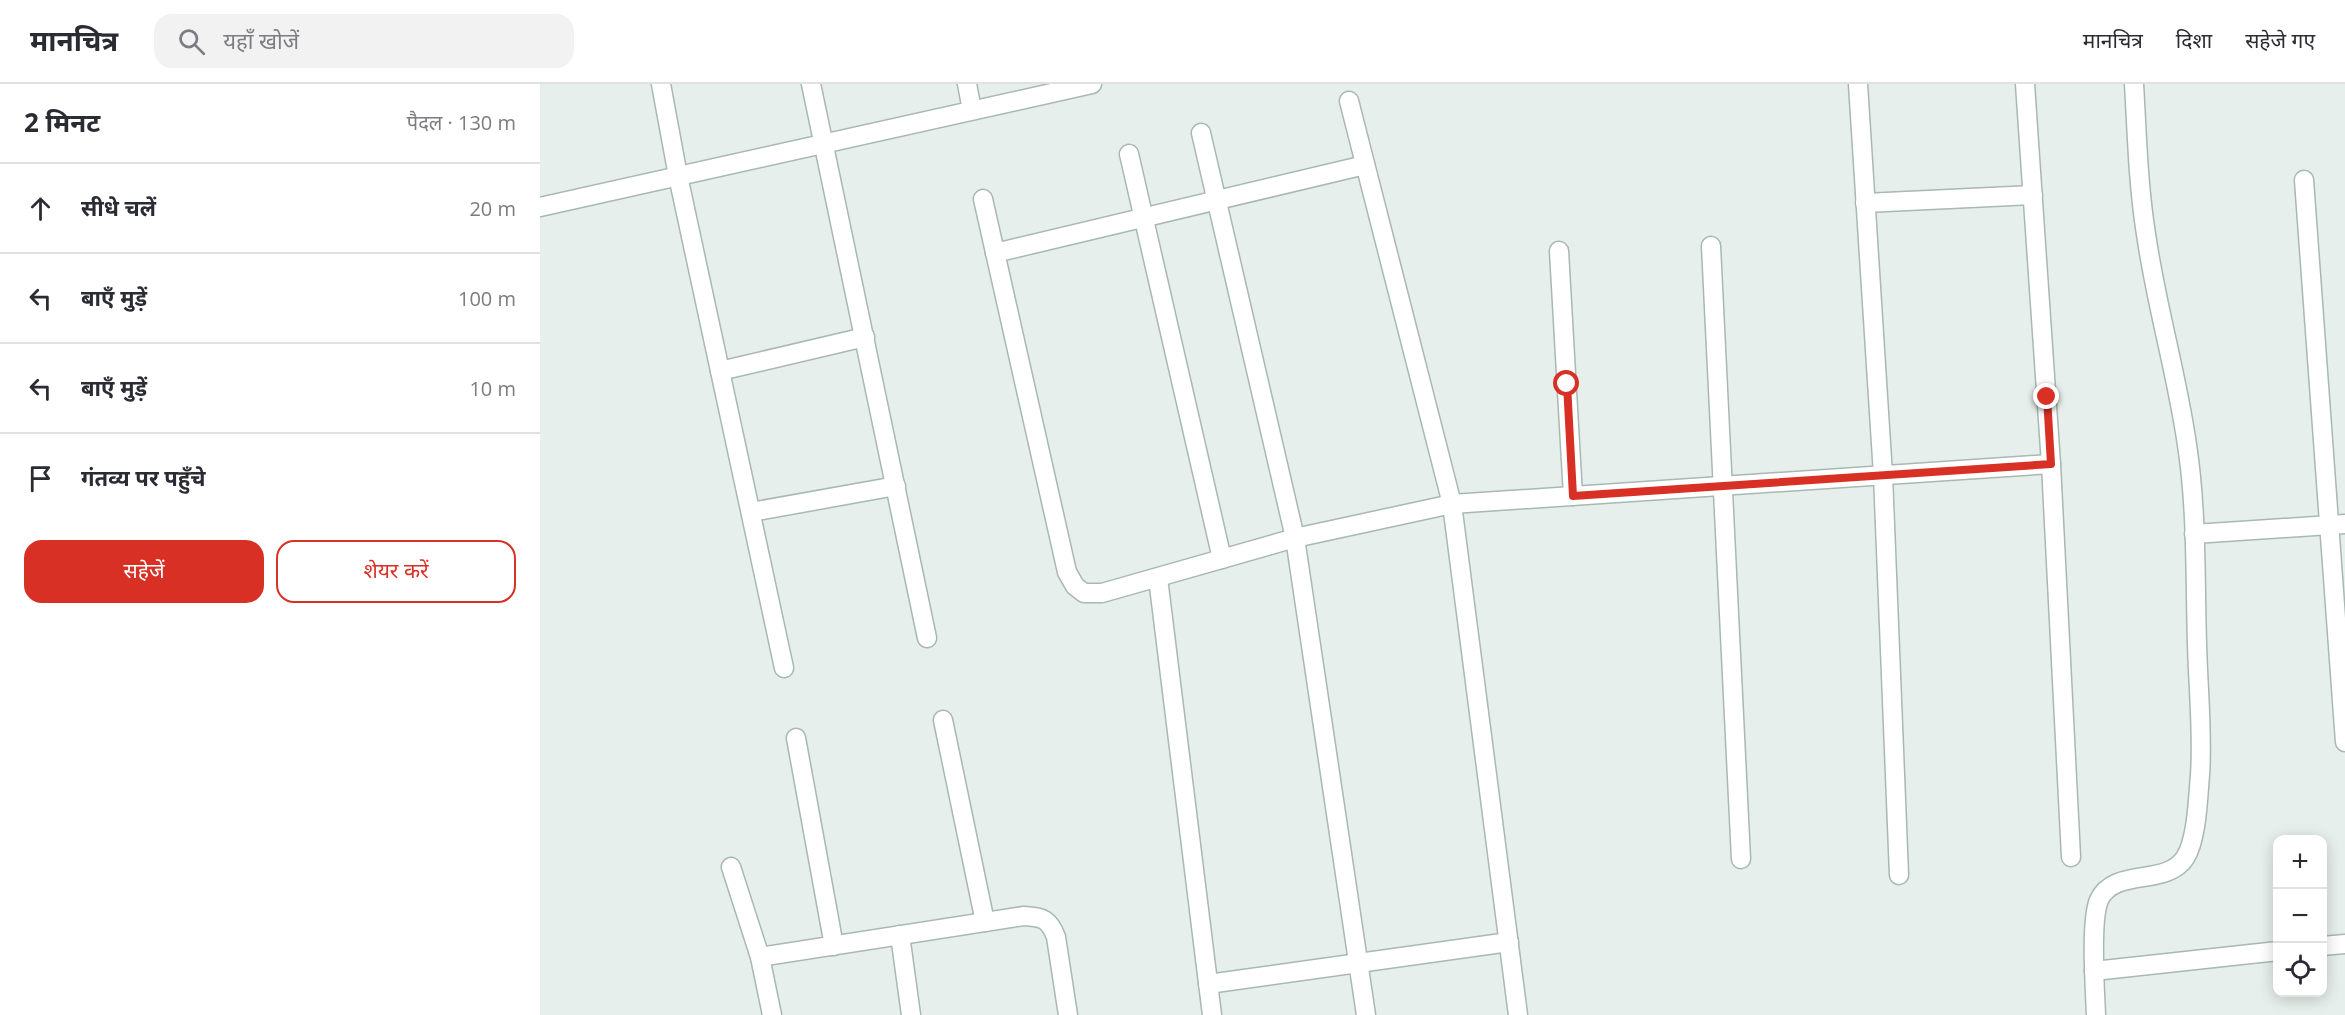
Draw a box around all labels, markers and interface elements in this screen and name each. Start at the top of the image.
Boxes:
search box [154,14,574,68]
text: मानचित्र [30,21,118,59]
icon: search [175,25,208,58]
text: यहाँ खोजें [223,25,299,55]
text: मानचित्र [2083,26,2143,54]
text: दिशा [2176,26,2212,54]
text: सहेजे गए [2245,26,2315,54]
text: 2 मिनट [24,104,100,140]
text: पैदल · 130 m [407,109,516,136]
icon: ahead [24,192,57,225]
text: सीधे चलें [81,192,156,222]
text: 20 m [469,195,516,222]
icon: left [24,282,57,315]
text: बाएँ मुड़ें [81,282,147,312]
text: 100 m [458,285,516,312]
route start [1553,370,1579,396]
icon: left [24,372,57,405]
text: बाएँ मुड़ें [81,372,147,402]
text: 10 m [469,375,516,402]
route end [2033,383,2059,409]
icon: arrive [24,462,57,495]
text: गंतव्य पर पहुँचे [81,462,206,492]
button: सहेजें [24,540,264,603]
button: शेयर करें [276,540,516,603]
map controls [2273,835,2327,997]
button: + [2273,835,2327,889]
button: − [2273,889,2327,943]
button: locate [2273,943,2327,997]

